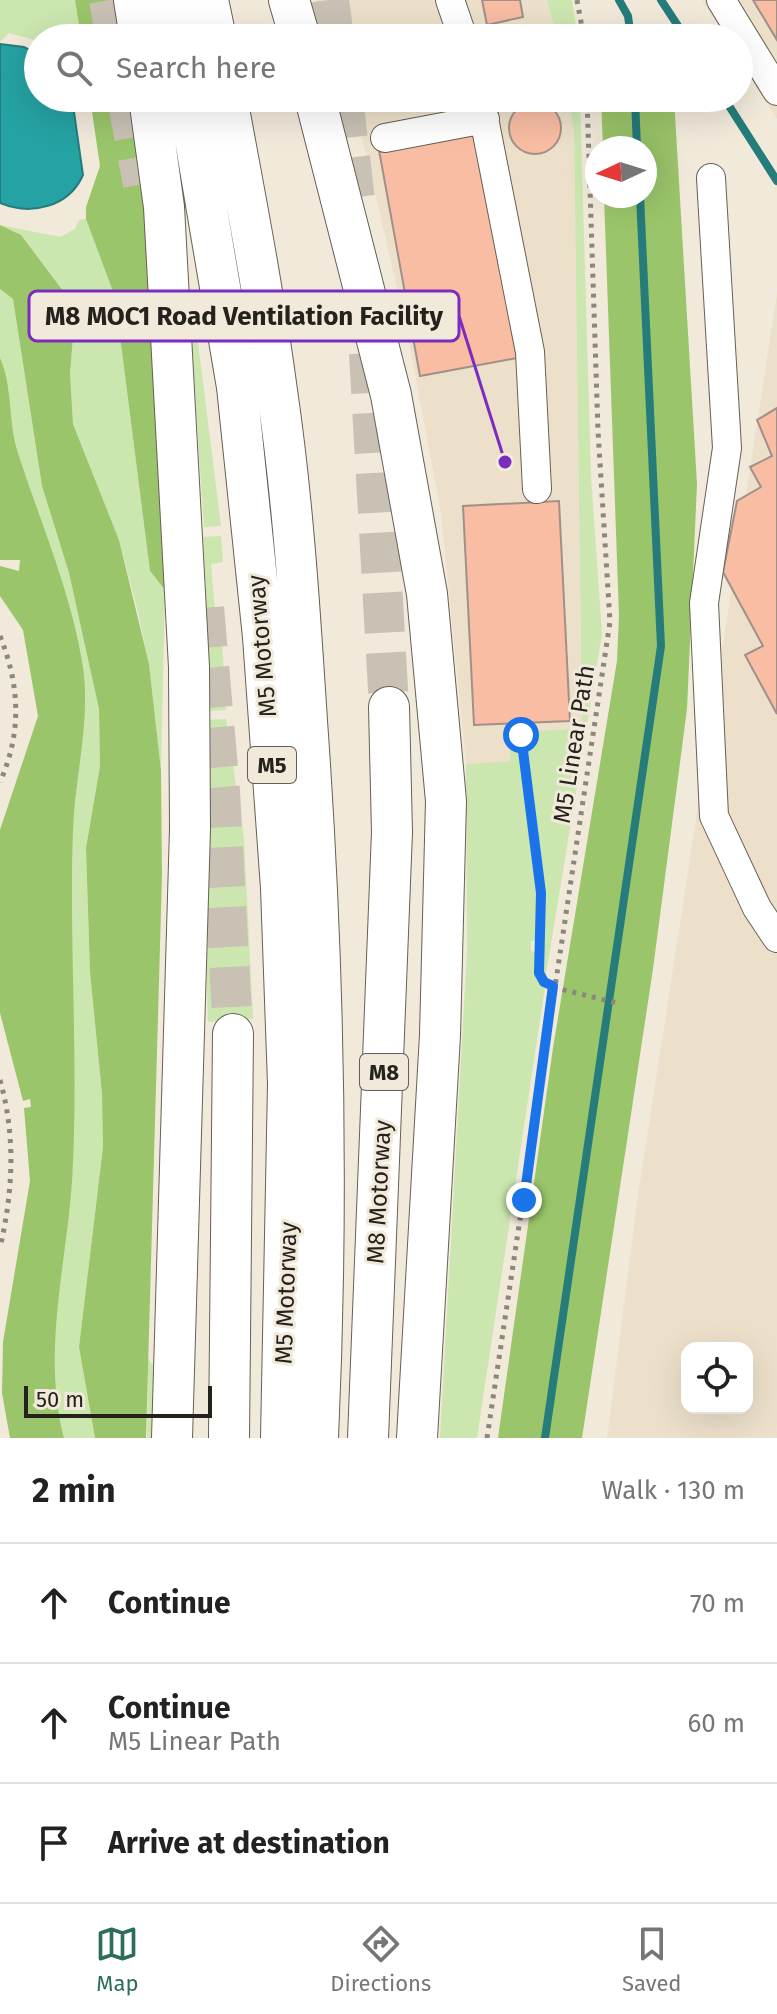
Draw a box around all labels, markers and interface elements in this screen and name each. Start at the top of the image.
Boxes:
search box [24,24,753,112]
icon: search [52,46,96,90]
text: Search here [116,50,276,86]
north arrow [585,136,657,208]
callout: M8 MOC1 Road Ventilation Facility [29,291,459,341]
text: M8 MOC1 Road Ventilation Facility [45,301,444,332]
street label: M5 Motorway [242,573,282,718]
street label: M5 Linear Path [548,663,600,825]
route start [503,717,539,753]
road number: M5 [248,747,296,783]
road number: M8 [360,1054,408,1090]
street label: M8 Motorway [361,1119,397,1265]
route end [506,1182,542,1218]
street label: M5 Motorway [270,1221,302,1365]
map controls [681,1342,753,1414]
button: locate [681,1342,753,1414]
scale bar [24,1382,212,1418]
text: 50 m [36,1386,84,1413]
text: 2 min [32,1470,116,1511]
text: Walk · 130 m [602,1475,745,1506]
icon: ahead [32,1581,76,1625]
text: Continue [108,1585,231,1621]
text: 70 m [690,1588,745,1619]
text: Continue [108,1690,231,1726]
icon: ahead [32,1701,76,1745]
text: 60 m [687,1708,745,1739]
text: M5 Linear Path [108,1726,281,1757]
icon: arrive [32,1821,76,1865]
text: Arrive at destination [108,1825,390,1861]
tab: Map [95,1922,139,1997]
tab: Directions [330,1922,431,1997]
tab: Saved [622,1922,682,1997]

